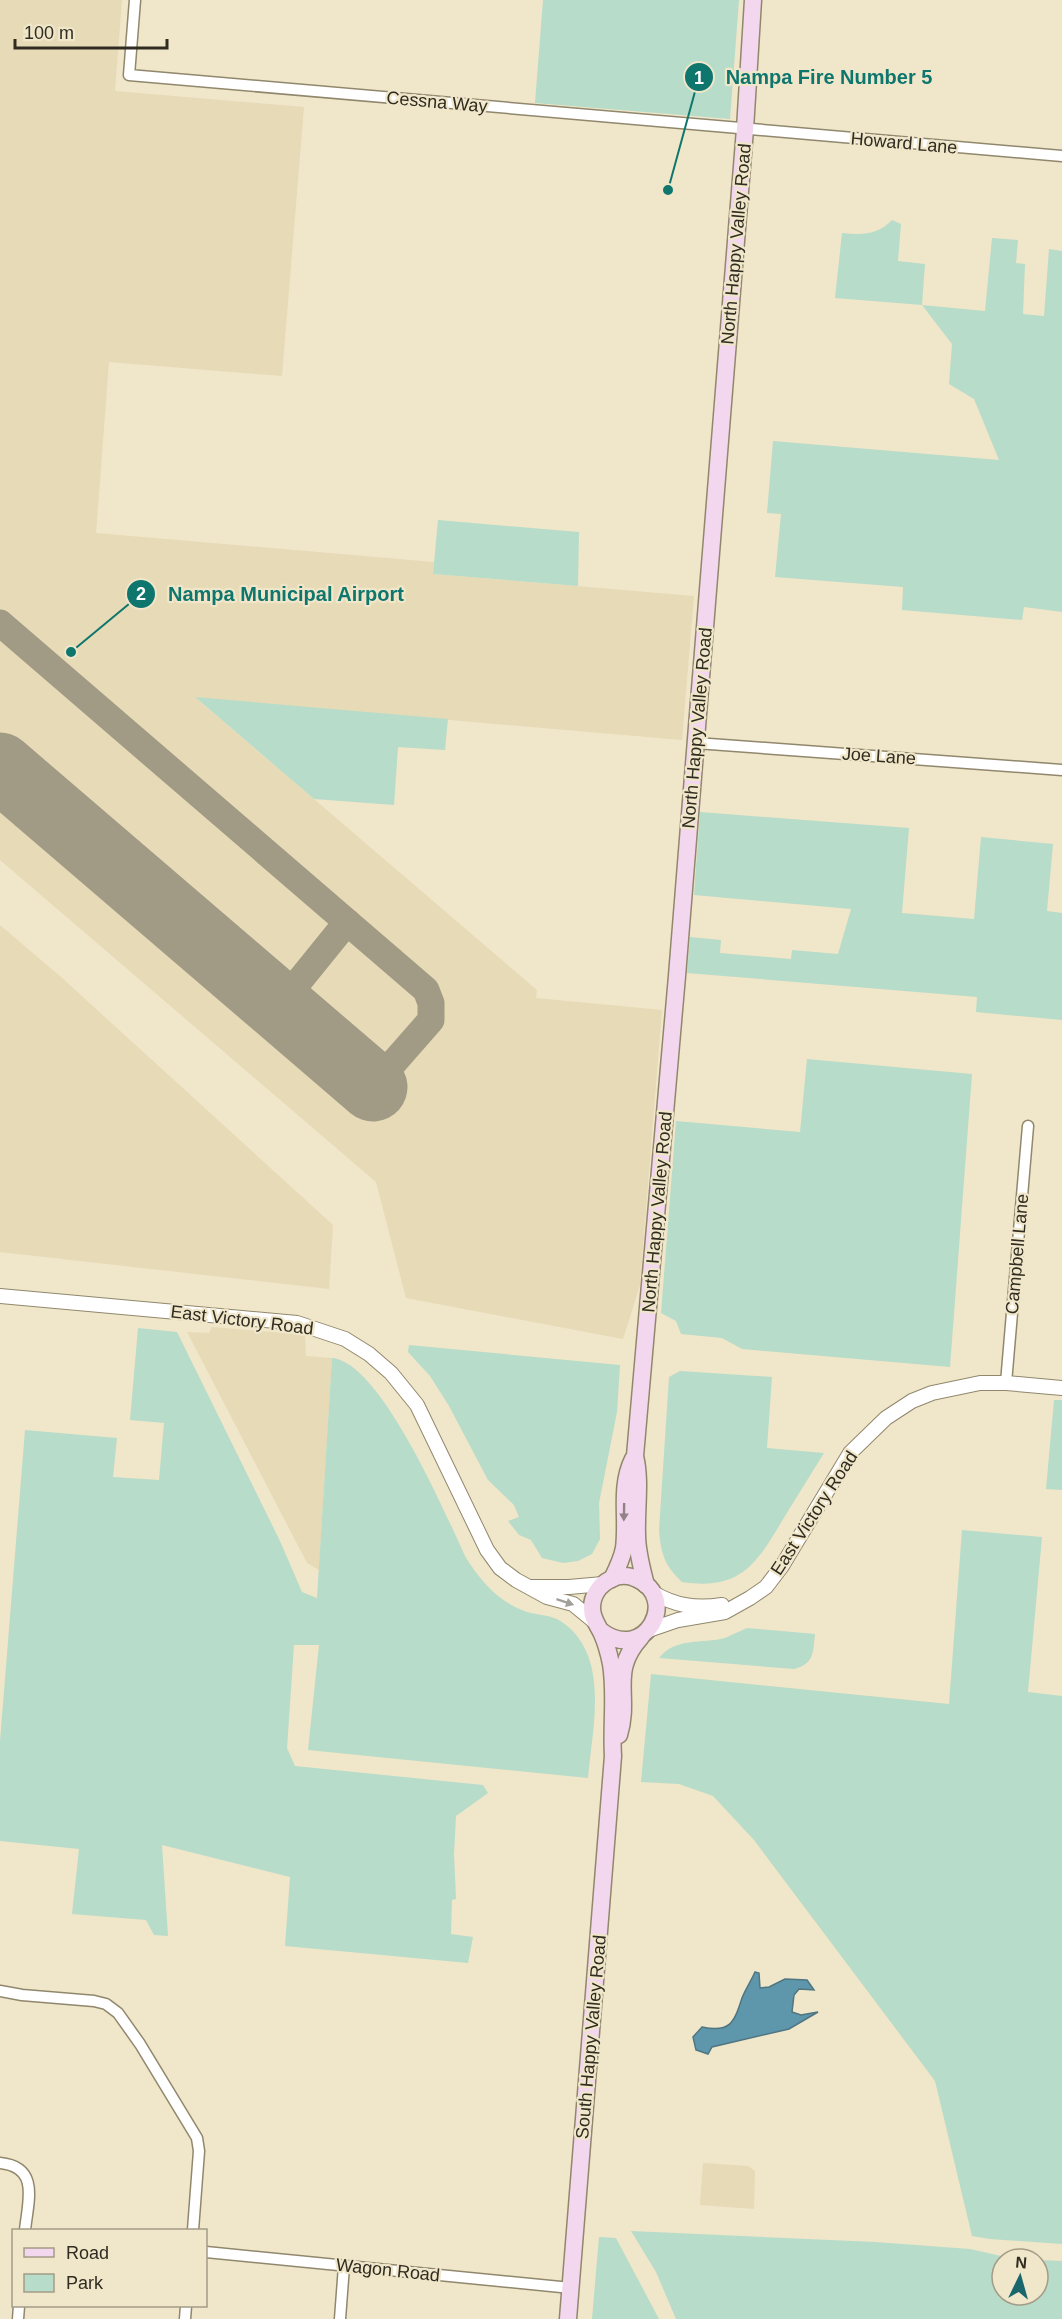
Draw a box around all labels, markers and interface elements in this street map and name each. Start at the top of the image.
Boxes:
scale bar [15,12,166,50]
text: 100 m [24,23,74,43]
callout: Nampa Fire Number 5 [684,58,944,96]
text: Nampa Fire Number 5 [726,66,932,88]
text: 1 [694,68,704,88]
street label: Cessna Way [386,88,488,116]
street label: Howard Lane [850,128,958,158]
street label: North Happy Valley Road [717,143,755,345]
callout: Nampa Municipal Airport [126,575,416,613]
text: Nampa Municipal Airport [168,583,404,605]
text: 2 [136,584,146,604]
street label: North Happy Valley Road [678,627,716,829]
street label: Joe Lane [841,743,917,769]
street label: North Happy Valley Road [638,1111,676,1313]
street label: Campbell Lane [1002,1193,1032,1315]
street label: East Victory Road [169,1301,315,1339]
street label: East Victory Road [766,1447,862,1579]
one-way arrow [619,1503,629,1522]
one-way arrow [556,1597,574,1607]
street label: South Happy Valley Road [572,1934,610,2140]
legend [12,2229,207,2307]
text: Road [66,2243,109,2263]
north arrow [990,2247,1050,2307]
text: N [1015,2254,1028,2272]
street label: Wagon Road [335,2255,441,2285]
text: Park [66,2273,104,2293]

